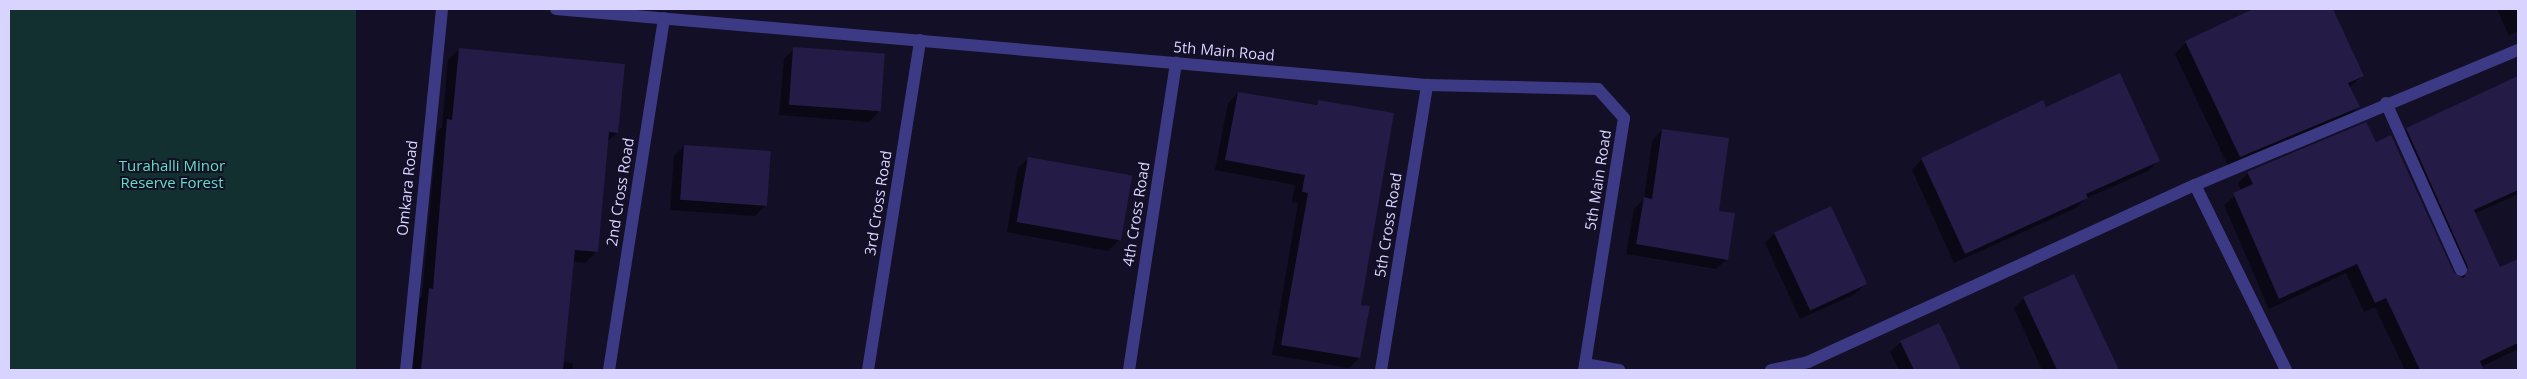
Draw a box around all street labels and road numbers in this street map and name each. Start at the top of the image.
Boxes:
street label: 5th Main Road [1173,38,1275,64]
street label: 5th Main Road [1581,128,1615,232]
street label: 2nd Cross Road [603,137,637,247]
street label: Omkara Road [393,139,421,237]
street label: 3rd Cross Road [861,149,895,257]
street label: 4th Cross Road [1119,160,1153,268]
street label: 5th Cross Road [1371,171,1405,279]

